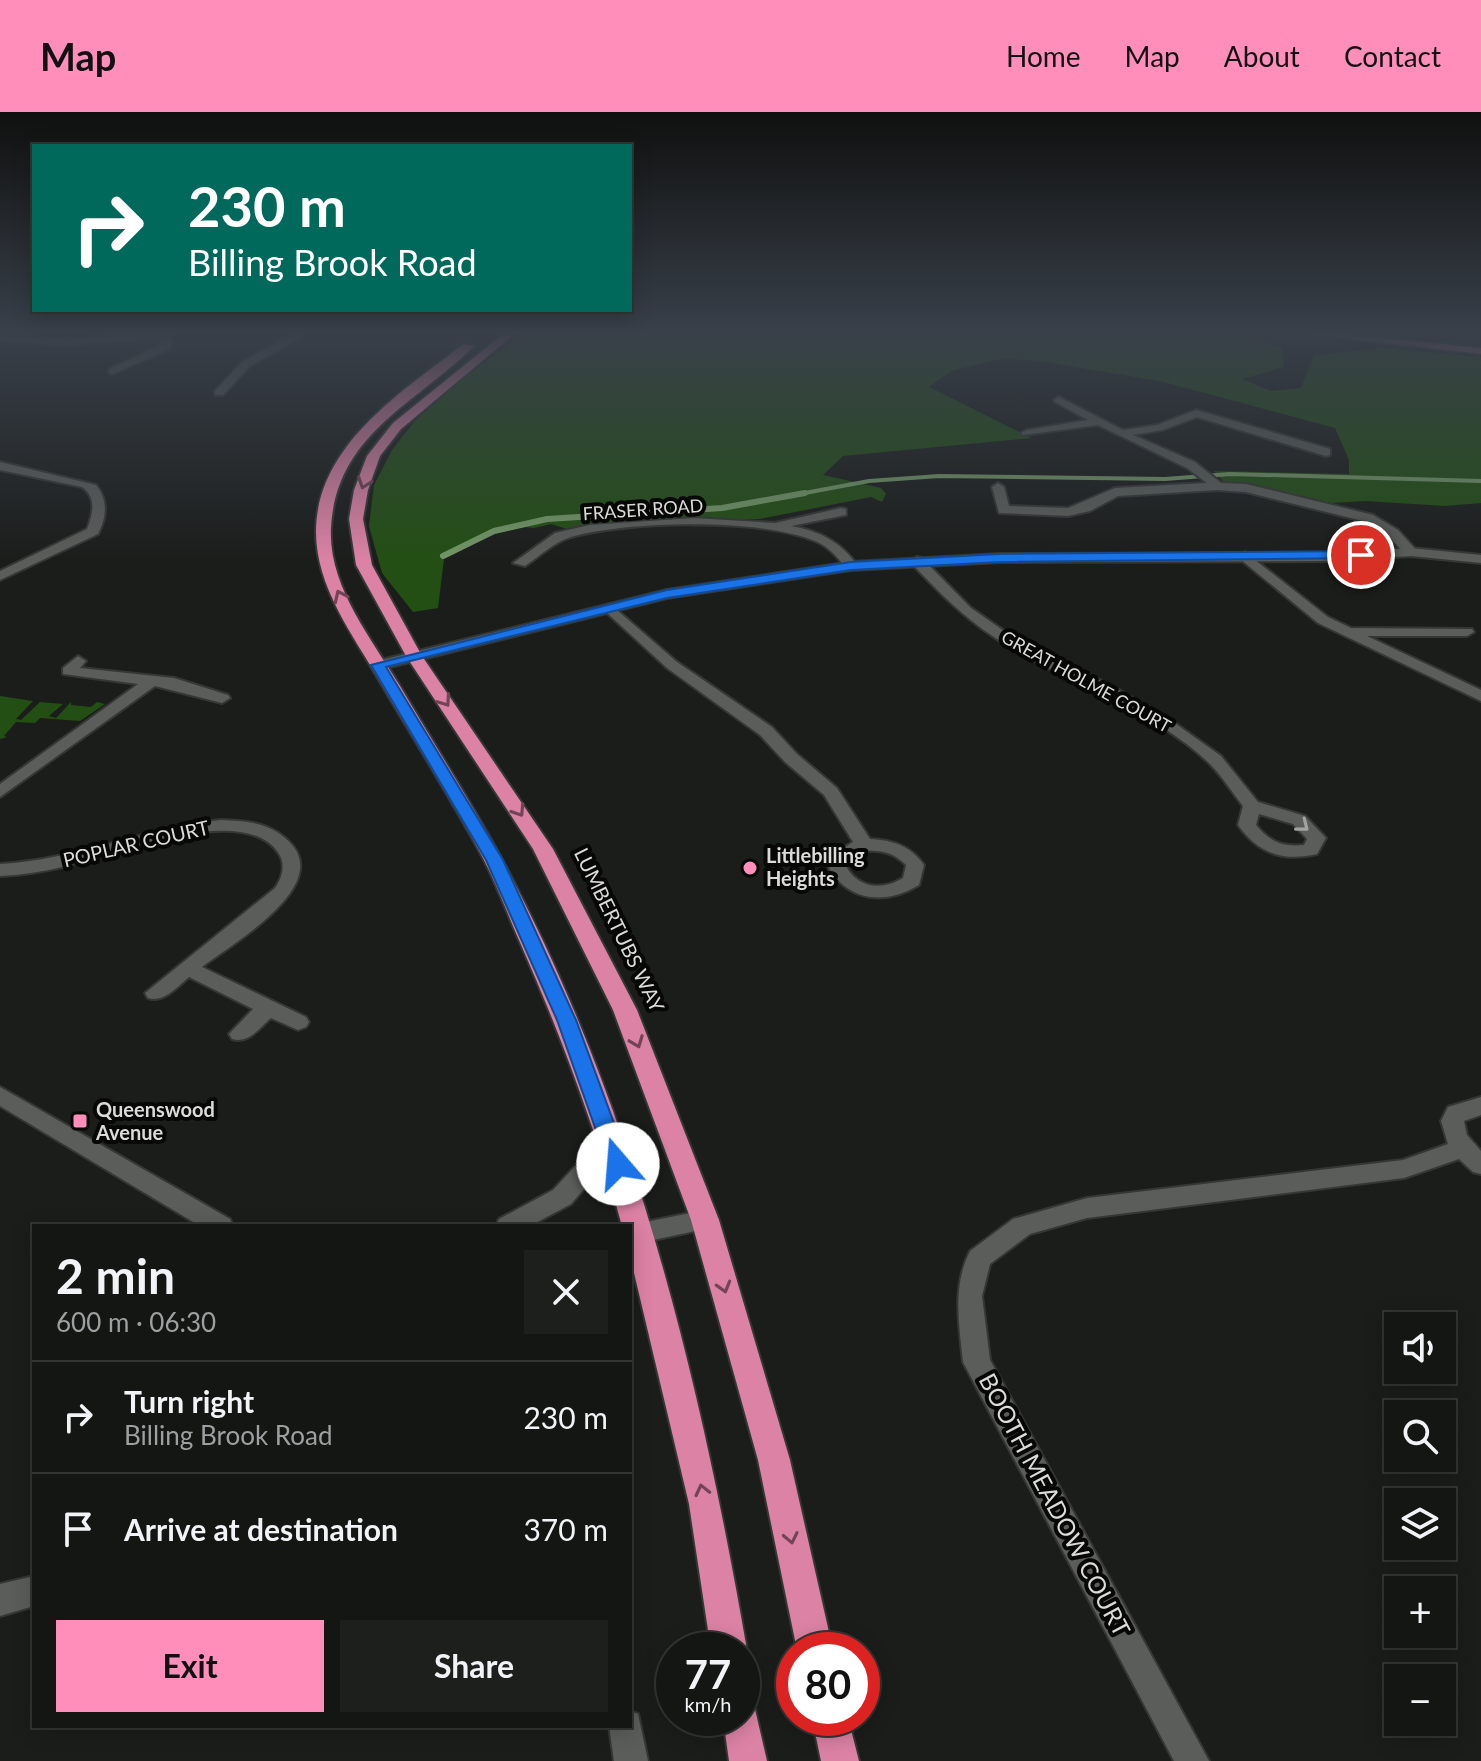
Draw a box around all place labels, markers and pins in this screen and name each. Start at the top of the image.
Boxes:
pin [1327,521,1395,589]
place label: Littlebilling Heights [766,843,865,890]
marker: Littlebilling Heights [741,859,759,877]
place label: Queenswood Avenue [95,1097,215,1144]
marker: Queenswood Avenue [71,1112,89,1130]

